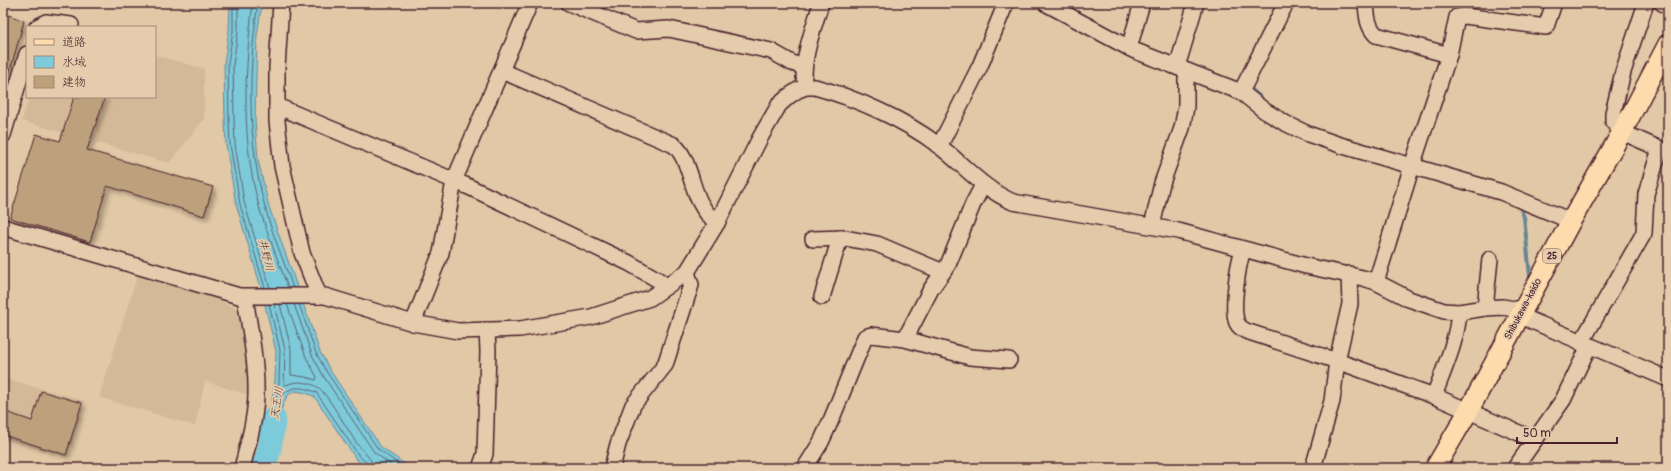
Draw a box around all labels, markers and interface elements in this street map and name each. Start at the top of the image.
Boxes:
legend [26,26,156,98]
text: 道路 [62,35,86,50]
text: 水域 [62,55,86,70]
text: 建物 [62,75,86,90]
water label: 井野川 [256,237,276,273]
road number: 25 [1543,249,1561,263]
street label: Shibukawa-kaido [1502,276,1544,342]
water label: 天王川 [268,386,286,420]
scale bar [1517,419,1617,445]
text: 50 m [1523,426,1551,441]

